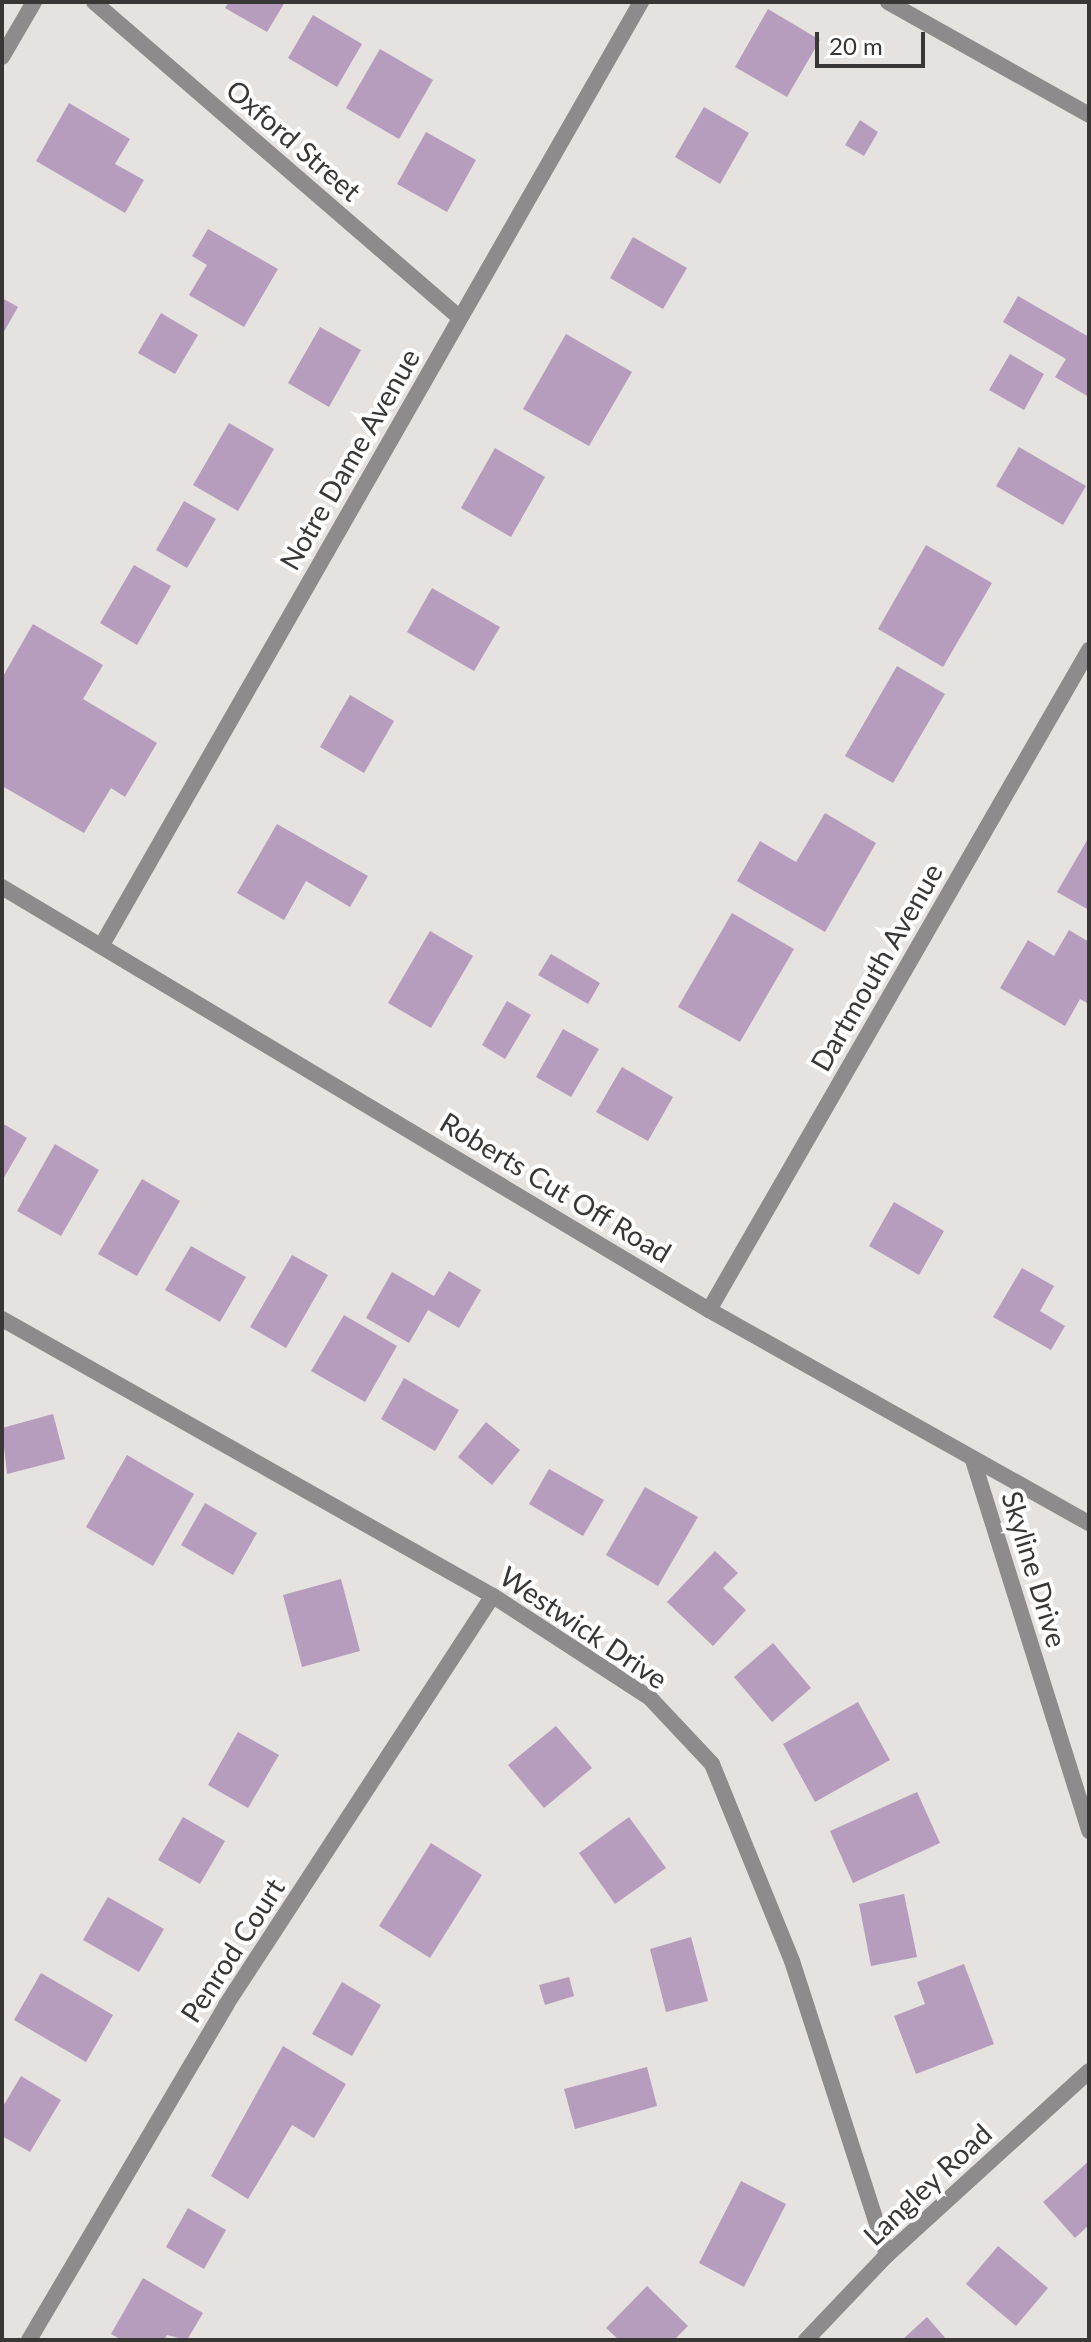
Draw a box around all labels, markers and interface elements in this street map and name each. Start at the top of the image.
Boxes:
scale bar [819,16,929,66]
text: 20 m [829,31,883,60]
street label: Oxford Street [220,72,368,208]
street label: Notre Dame Avenue [272,342,426,576]
street label: Dartmouth Avenue [803,857,949,1077]
street label: Roberts Cut Off Road [434,1105,678,1269]
street label: Skyline Drive [995,1487,1075,1651]
street label: Westwick Drive [494,1559,674,1695]
street label: Penrod Court [173,1872,291,2028]
street label: Langley Road [856,2116,998,2252]

